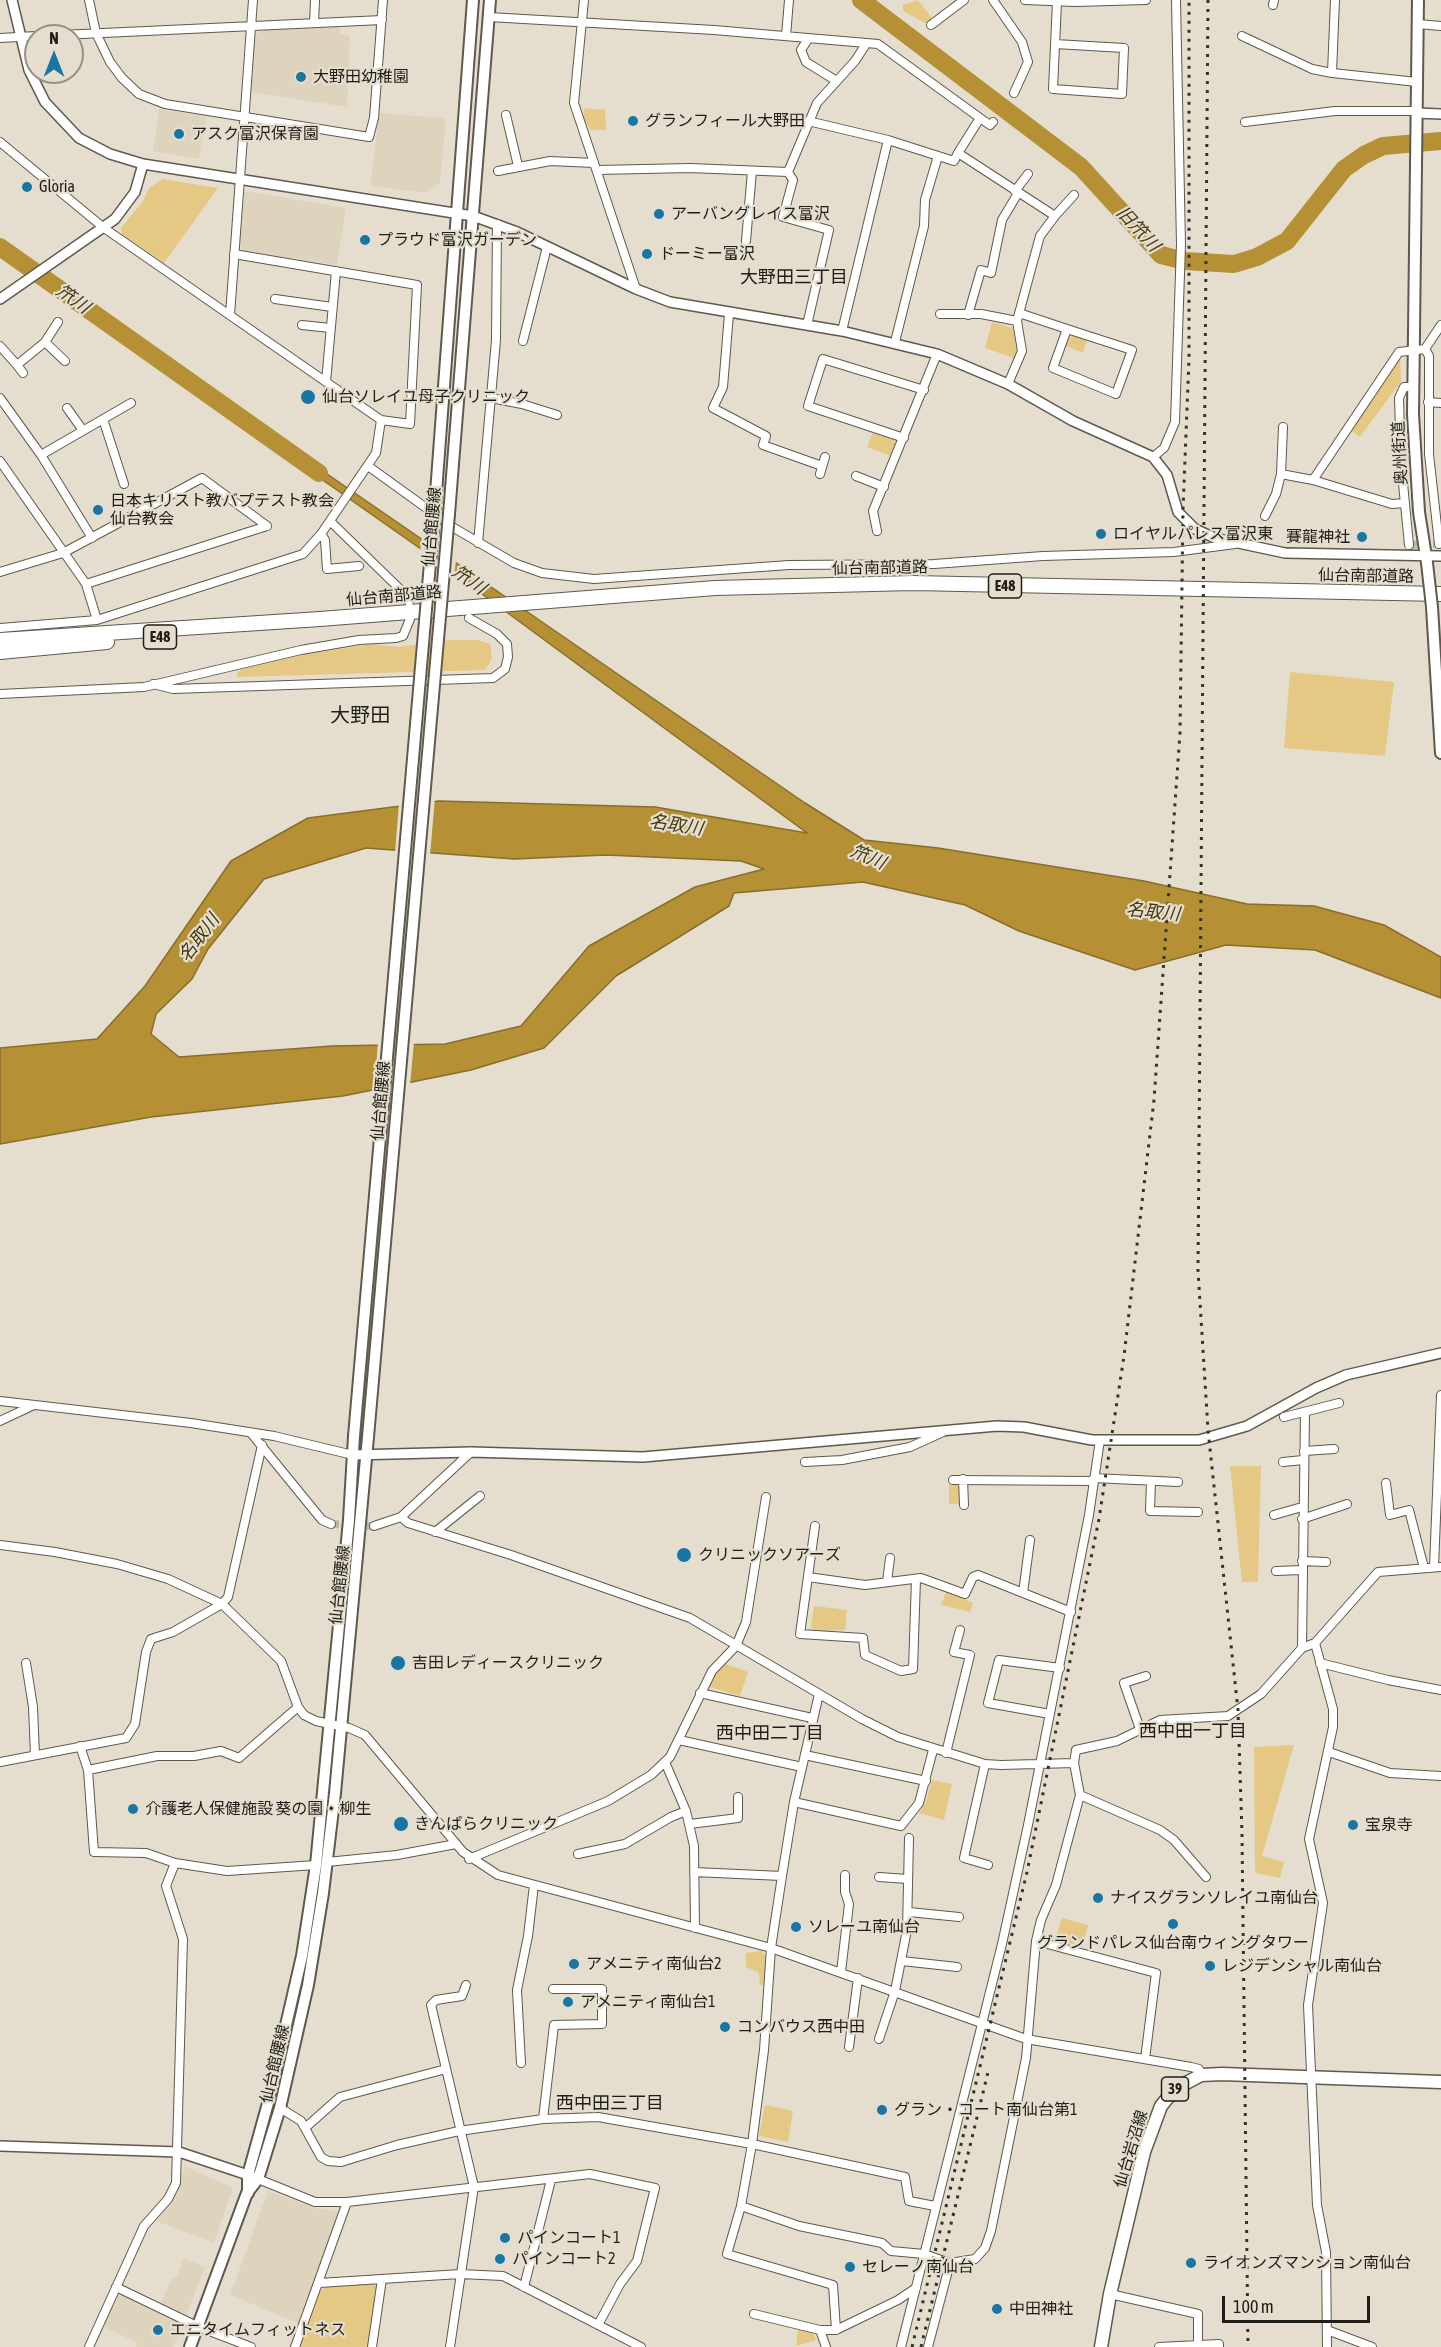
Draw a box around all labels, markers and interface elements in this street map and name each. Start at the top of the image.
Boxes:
north arrow [24,24,84,84]
text: N [49,29,59,47]
place label: 大野田幼稚園 [313,67,409,87]
marker: 大野田幼稚園 [294,70,308,84]
place label: グランフィール大野田 [645,111,805,131]
marker: グランフィール大野田 [626,114,640,128]
place label: アスク富沢保育園 [191,124,319,144]
marker: アスク富沢保育園 [172,127,186,141]
place label: Gloria [39,177,75,197]
marker: Gloria [20,180,34,194]
water label: 旧笊川 [1112,202,1164,256]
place label: アーバングレイス富沢 [671,204,830,224]
marker: アーバングレイス富沢 [652,207,666,221]
place label: プラウド富沢ガーデン [377,230,537,250]
marker: プラウド富沢ガーデン [358,233,372,247]
place label: ドーミー富沢 [659,244,755,264]
marker: ドーミー富沢 [640,247,654,261]
district label: 大野田三丁目 [740,266,848,288]
water label: 笊川 [52,280,94,318]
place label: 仙台ソレイユ母子クリニック [322,387,530,407]
marker: 仙台ソレイユ母子クリニック [299,388,317,406]
street label: 奥州街道 [1389,421,1411,485]
street label: 仙台館腰線 [419,486,445,568]
place label: 日本キリスト教バプテスト教会 仙台教会 [110,491,334,529]
marker: 日本キリスト教バプテスト教会 仙台教会 [91,503,105,517]
place label: ロイヤルパレス富沢東 [1113,524,1273,544]
marker: ロイヤルパレス富沢東 [1094,527,1108,541]
place label: 賽龍神社 [1286,527,1350,547]
marker: 賽龍神社 [1355,530,1369,544]
street label: 仙台南部道路 [832,558,928,578]
water label: 笊川 [448,561,490,599]
street label: 仙台南部道路 [1318,566,1414,586]
road number: E48 [988,574,1022,598]
street label: 仙台南部道路 [345,582,443,610]
road number: E48 [144,625,176,649]
district label: 大野田 [330,704,390,728]
water label: 名取川 [648,810,704,840]
water label: 笊川 [847,840,889,874]
water label: 名取川 [1125,898,1181,926]
water label: 名取川 [174,910,224,966]
street label: 仙台館腰線 [368,1060,394,1142]
street label: 仙台館腰線 [326,1544,354,1626]
place label: クリニックソアーズ [698,1545,841,1565]
marker: クリニックソアーズ [675,1546,693,1564]
place label: 吉田レディースクリニック [412,1653,604,1673]
marker: 吉田レディースクリニック [389,1654,407,1672]
district label: 西中田一丁目 [1139,1720,1247,1742]
district label: 西中田二丁目 [716,1722,824,1744]
place label: 介護老人保健施設 葵の園・柳生 [145,1799,371,1819]
marker: 介護老人保健施設 葵の園・柳生 [126,1802,140,1816]
place label: きんぱらクリニック [414,1814,558,1834]
marker: きんぱらクリニック [392,1815,410,1833]
place label: 宝泉寺 [1365,1815,1413,1835]
marker: 宝泉寺 [1346,1818,1360,1832]
place label: ナイスグランソレイユ南仙台 [1110,1888,1318,1908]
marker: ナイスグランソレイユ南仙台 [1091,1891,1105,1905]
place label: ソレーユ南仙台 [808,1917,920,1937]
marker: グランドパレス仙台南ウィングタワー [1166,1917,1180,1931]
marker: ソレーユ南仙台 [789,1920,803,1934]
place label: グランドパレス仙台南ウィングタワー [1037,1933,1309,1953]
place label: アメニティ南仙台2 [586,1954,722,1974]
place label: レジデンシャル南仙台 [1222,1956,1382,1976]
marker: アメニティ南仙台2 [567,1957,581,1971]
marker: レジデンシャル南仙台 [1203,1959,1217,1973]
place label: アメニティ南仙台1 [580,1992,716,2012]
marker: アメニティ南仙台1 [561,1995,575,2009]
place label: コンバウス西中田 [737,2017,865,2037]
marker: コンバウス西中田 [718,2020,732,2034]
street label: 仙台館腰線 [257,2023,293,2105]
road number: 39 [1162,2077,1188,2101]
district label: 西中田三丁目 [556,2092,664,2114]
place label: グラン・コート南仙台第1 [894,2100,1078,2120]
marker: グラン・コート南仙台第1 [875,2103,889,2117]
street label: 仙台岩沼線 [1110,2108,1152,2190]
place label: パインコート1 [517,2228,621,2248]
marker: パインコート1 [498,2231,512,2245]
place label: パインコート2 [512,2249,616,2269]
marker: パインコート2 [493,2252,507,2266]
place label: ライオンズマンション南仙台 [1203,2253,1411,2273]
marker: ライオンズマンション南仙台 [1184,2256,1198,2270]
place label: セレーノ南仙台 [862,2257,974,2277]
marker: セレーノ南仙台 [843,2260,857,2274]
scale bar [1225,2284,1374,2322]
text: 100 m [1233,2296,1274,2317]
place label: 中田神社 [1009,2299,1073,2319]
marker: 中田神社 [990,2302,1004,2316]
place label: エニタイムフィットネス [170,2320,346,2340]
marker: エニタイムフィットネス [151,2323,165,2337]

